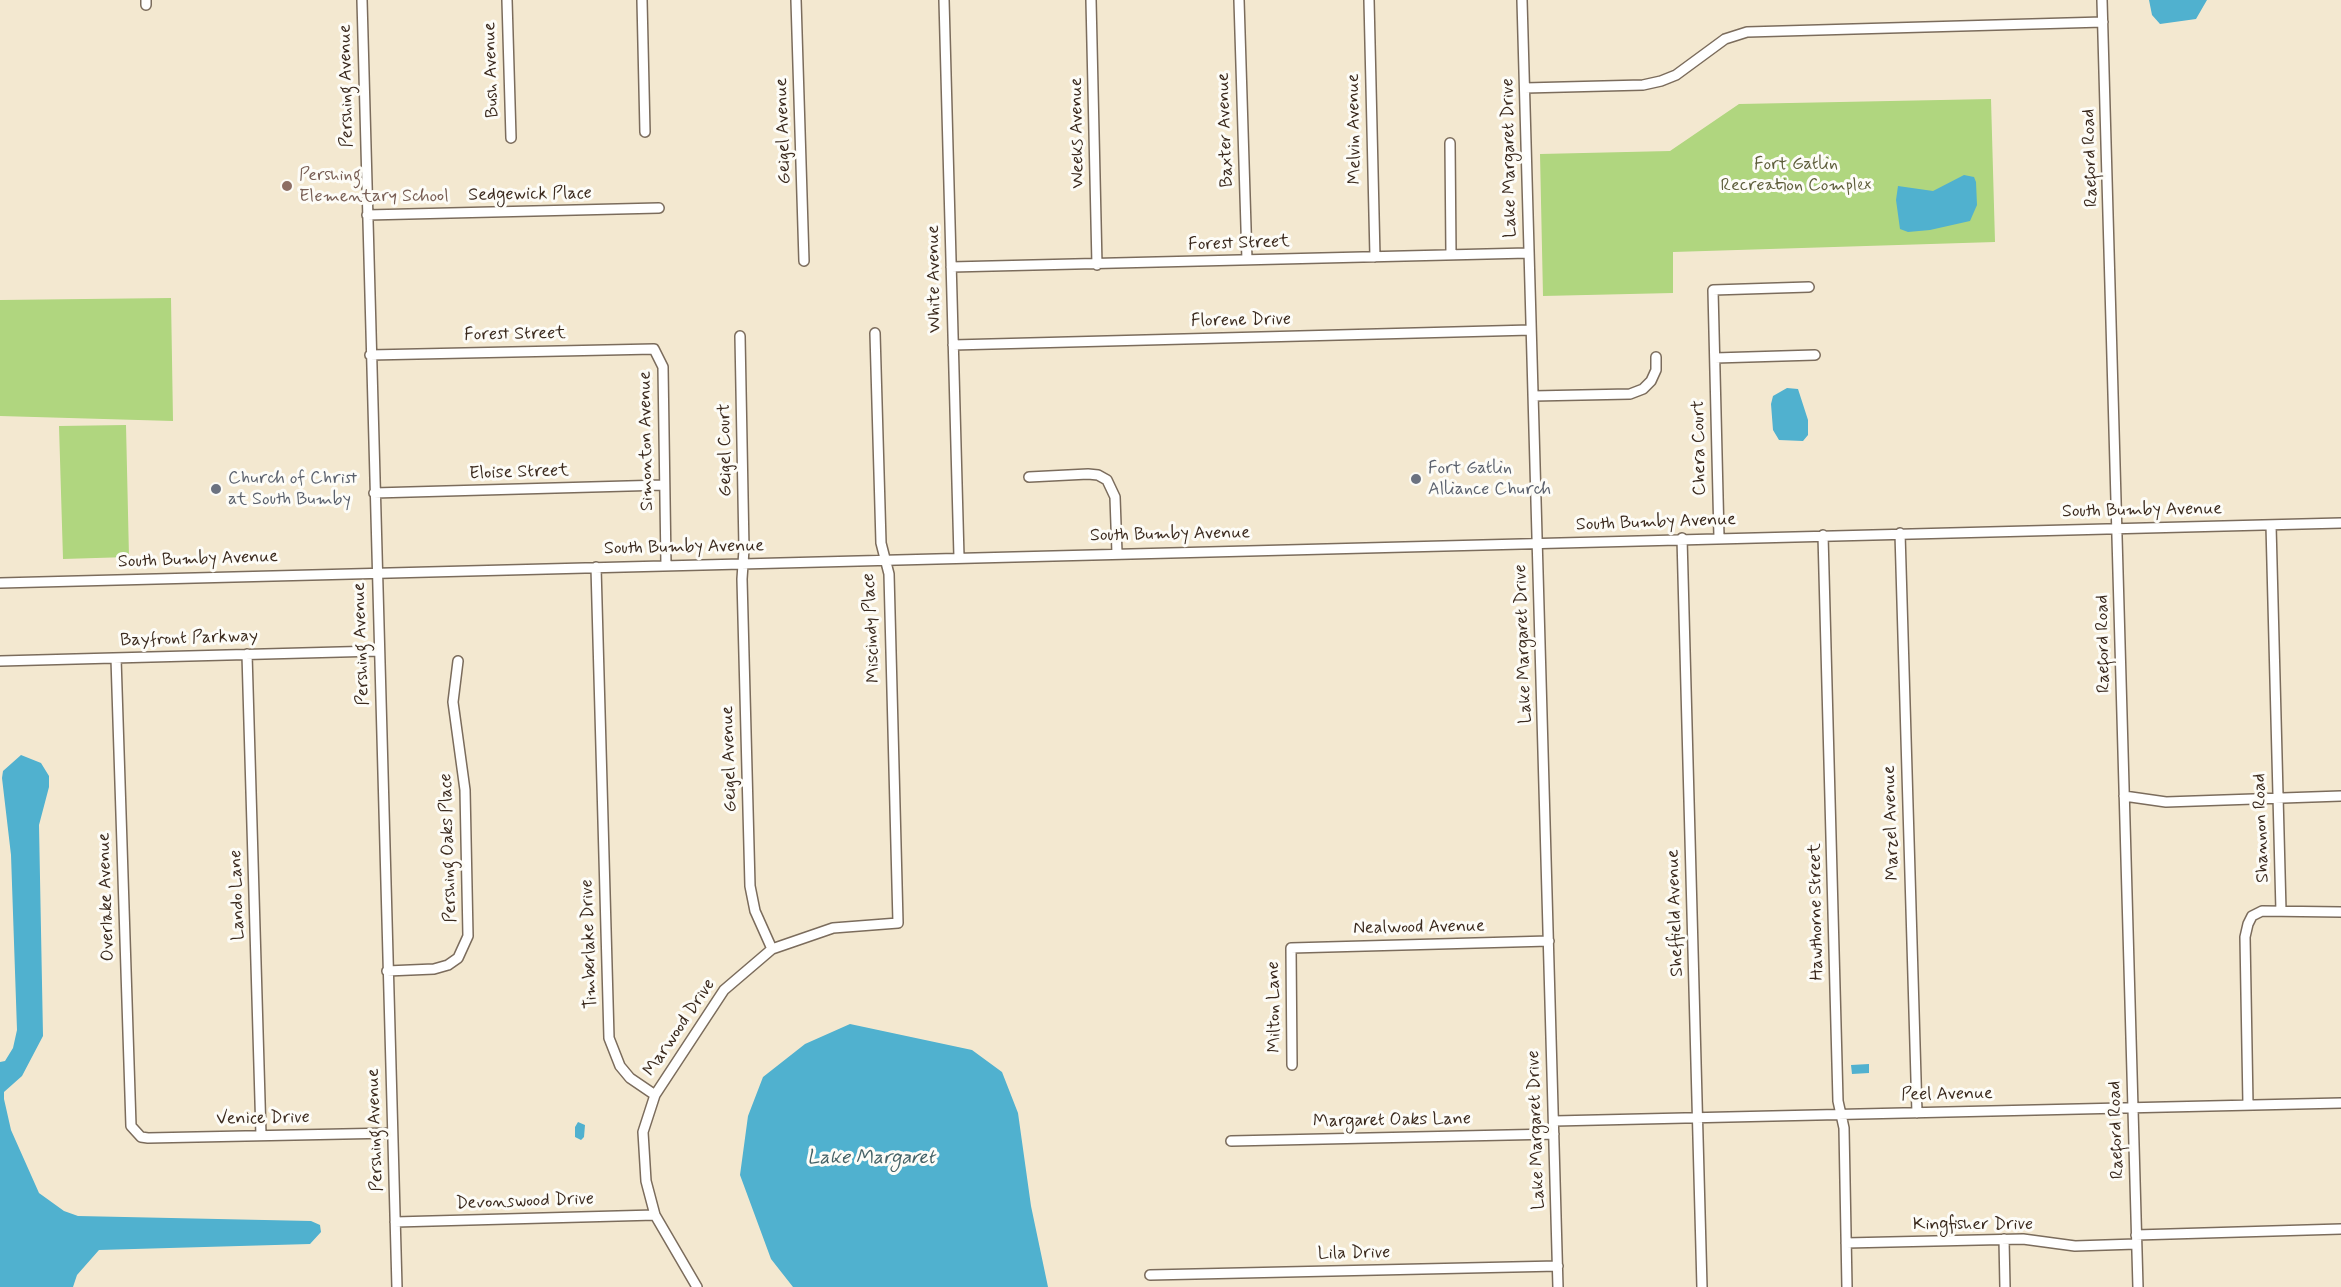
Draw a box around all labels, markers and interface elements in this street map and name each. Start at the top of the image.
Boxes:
street label: Bush Avenue [480,22,504,118]
street label: Pershing Avenue [335,24,359,148]
street label: Baxter Avenue [1213,72,1239,188]
street label: Melvin Avenue [1343,73,1367,185]
street label: Geigel Avenue [771,77,797,185]
street label: Weeks Avenue [1066,77,1090,189]
street label: Lake Margaret Drive [1498,78,1522,238]
street label: Raeford Road [2078,108,2104,208]
park label: Fort Gatlin Recreation Complex [1720,154,1872,196]
place label: Pershing Elementary School [299,165,449,207]
marker: Pershing Elementary School [280,179,294,193]
street label: Sedgewick Place [468,183,592,207]
street label: White Avenue [923,225,947,333]
street label: Forest Street [1188,231,1290,257]
street label: Florene Drive [1191,309,1291,333]
street label: Forest Street [464,323,566,347]
street label: Simonton Avenue [635,371,659,511]
street label: Chera Court [1688,400,1712,496]
street label: Geigel Court [714,403,738,497]
place label: Fort Gatlin Alliance Church [1428,458,1551,500]
street label: Eloise Street [469,460,569,486]
place label: Church of Christ at South Bumby [228,468,357,510]
marker: Fort Gatlin Alliance Church [1409,472,1423,486]
marker: Church of Christ at South Bumby [209,482,223,496]
street label: South Bumby Avenue [2062,499,2222,523]
street label: South Bumby Avenue [1576,509,1736,537]
street label: South Bumby Avenue [1090,523,1250,547]
street label: South Bumby Avenue [604,536,764,560]
street label: South Bumby Avenue [118,546,278,574]
street label: Lake Margaret Drive [1510,564,1538,724]
street label: Miscindy Place [858,572,886,684]
street label: Pershing Avenue [349,582,375,706]
street label: Raeford Road [2092,595,2116,693]
street label: Bayfront Parkway [120,626,258,652]
street label: Geigel Avenue [717,705,743,813]
street label: Marzel Avenue [1879,765,1905,881]
street label: Pershing Oaks Place [436,773,462,923]
street label: Shannon Road [2249,773,2275,883]
street label: Overlake Avenue [94,832,120,962]
street label: Hawthorne Street [1805,843,1829,981]
street label: Lando Lane [226,849,250,941]
street label: Sheffield Avenue [1663,849,1689,977]
street label: Timberlake Drive [577,879,603,1009]
street label: Nealwood Avenue [1353,916,1485,940]
street label: Milton Lane [1263,961,1287,1053]
street label: Marwood Drive [639,975,721,1081]
street label: Lake Margaret Drive [1523,1050,1551,1210]
street label: Pershing Avenue [363,1068,389,1192]
street label: Raeford Road [2104,1080,2130,1180]
street label: Peel Avenue [1901,1083,1993,1107]
street label: Venice Drive [216,1107,310,1131]
street label: Margaret Oaks Lane [1313,1109,1471,1133]
water label: Lake Margaret [807,1147,935,1171]
street label: Devonswood Drive [456,1189,594,1215]
street label: Kingfisher Drive [1913,1214,2033,1236]
street label: Lila Drive [1317,1243,1391,1265]

